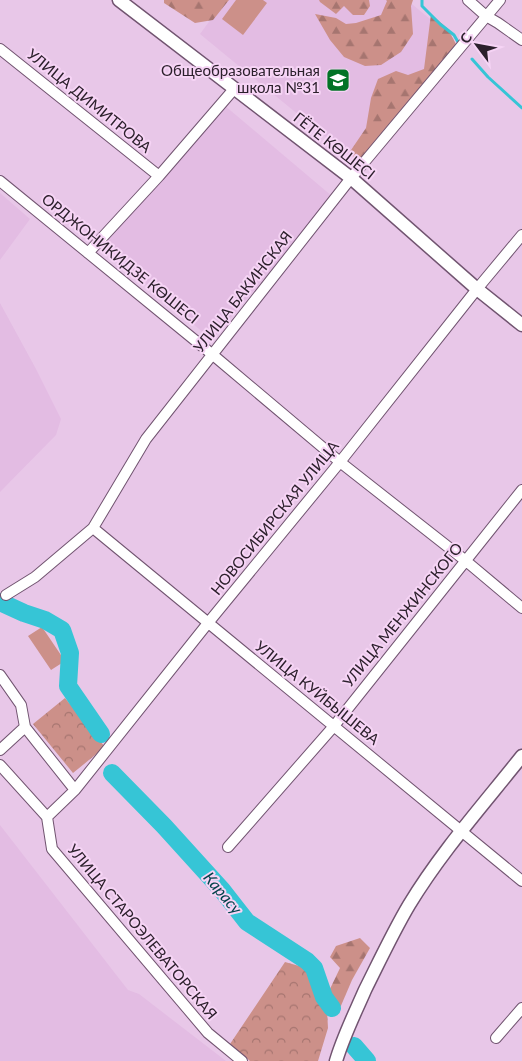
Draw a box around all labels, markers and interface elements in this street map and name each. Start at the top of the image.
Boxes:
north arrow [452,20,502,70]
text: С [456,29,476,46]
street label: УЛИЦА ДИМИТРОВА [24,45,156,156]
place label: Общеобразовательная школа №31 [161,61,320,96]
school or university icon: Общеобразовательная школа №31 [325,67,351,93]
street label: ГЁТЕ КӨШЕСІ [290,108,379,183]
street label: ОРДЖОНИКИДЗЕ КӨШЕСІ [39,189,203,327]
street label: УЛИЦА БАКИНСКАЯ [189,227,295,356]
street label: НОВОСИБИРСКАЯ УЛИЦА [206,436,343,598]
street label: УЛИЦА МЕНЖИНСКОГО [339,539,466,690]
street label: УЛИЦА КУЙБЫШЕВА [252,637,384,748]
street label: УЛИЦА СТАРОЭЛЕВАТОРСКАЯ [64,840,221,1023]
water label: Карасу [200,868,247,918]

